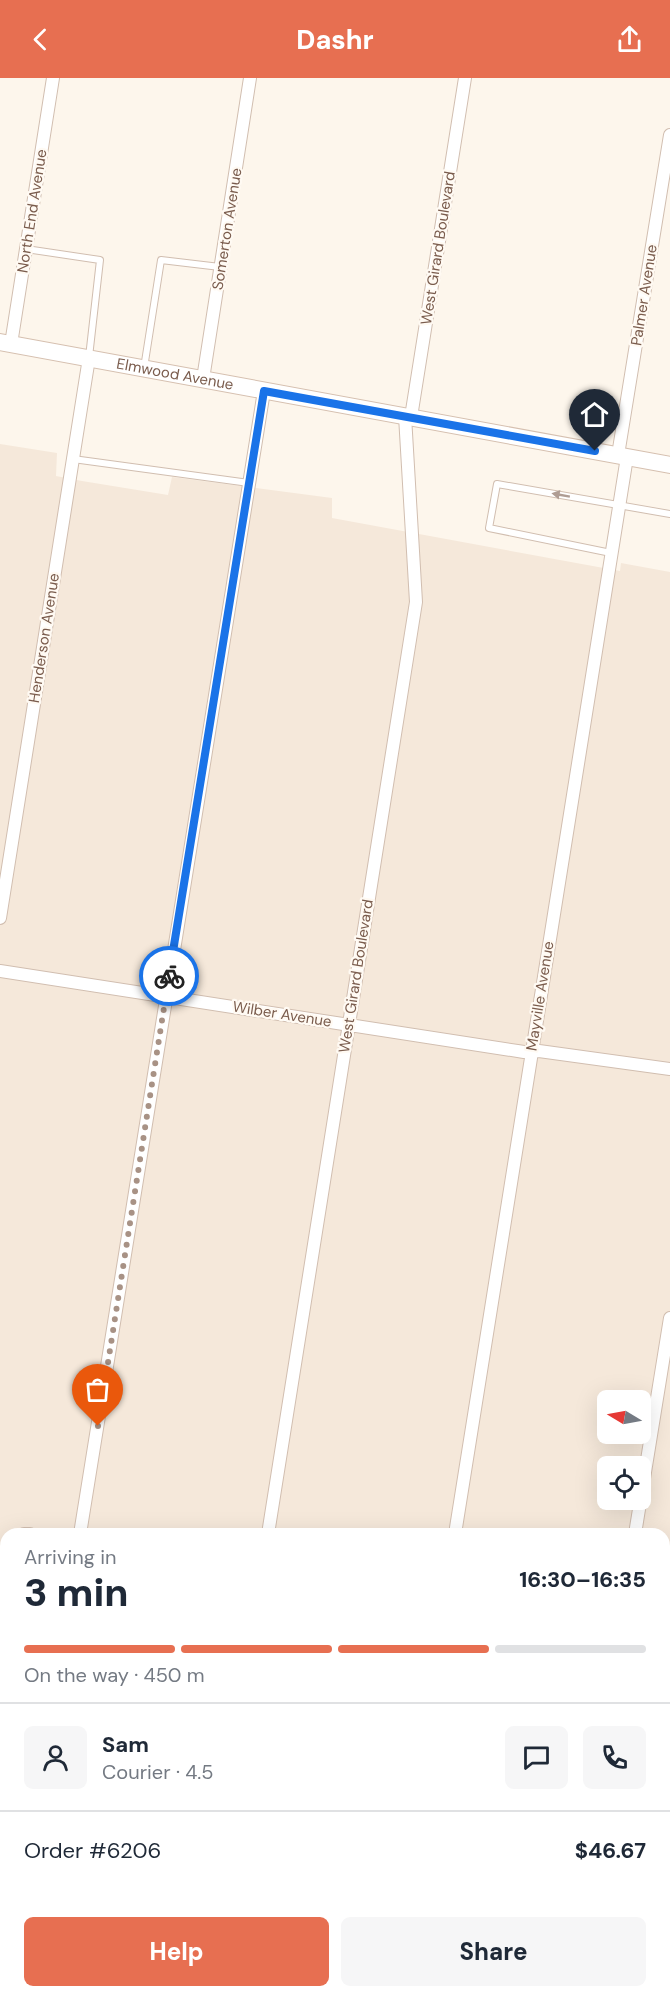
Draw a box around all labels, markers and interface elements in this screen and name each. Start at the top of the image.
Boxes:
text: Dashr [296,22,374,57]
icon: back [24,23,57,56]
icon: share [613,23,646,56]
street label: North End Avenue [12,148,52,274]
street label: Somerton Avenue [207,167,247,291]
street label: West Girard Boulevard [416,170,460,326]
street label: Palmer Avenue [626,243,662,347]
street label: Elmwood Avenue [115,354,235,395]
pin [569,389,620,451]
icon: home [578,398,611,431]
one-way arrow [552,490,571,499]
street label: Henderson Avenue [24,572,64,704]
street label: West Girard Boulevard [334,898,378,1054]
street label: Mayville Avenue [521,940,559,1052]
courier [139,946,199,1006]
icon: bike [153,960,186,993]
street label: Wilber Avenue [231,996,333,1032]
pin [72,1364,123,1426]
icon: bag [81,1373,114,1406]
north arrow [597,1390,651,1444]
map controls [597,1390,651,1510]
button: locate [597,1456,651,1510]
text: Arriving in [24,1544,116,1570]
text: 16:30–16:35 [519,1565,646,1594]
text: 3 min [24,1567,129,1618]
text: On the way · 450 m [24,1662,205,1688]
button: person [24,1726,87,1789]
button: chat [505,1726,568,1789]
button: phone [583,1726,646,1789]
text: Sam [102,1730,149,1759]
text: Courier · 4.5 [102,1759,214,1785]
text: Order #6206 [24,1836,161,1865]
text: $46.67 [575,1836,646,1865]
button: Help [24,1917,329,1986]
button: Share [341,1917,646,1986]

